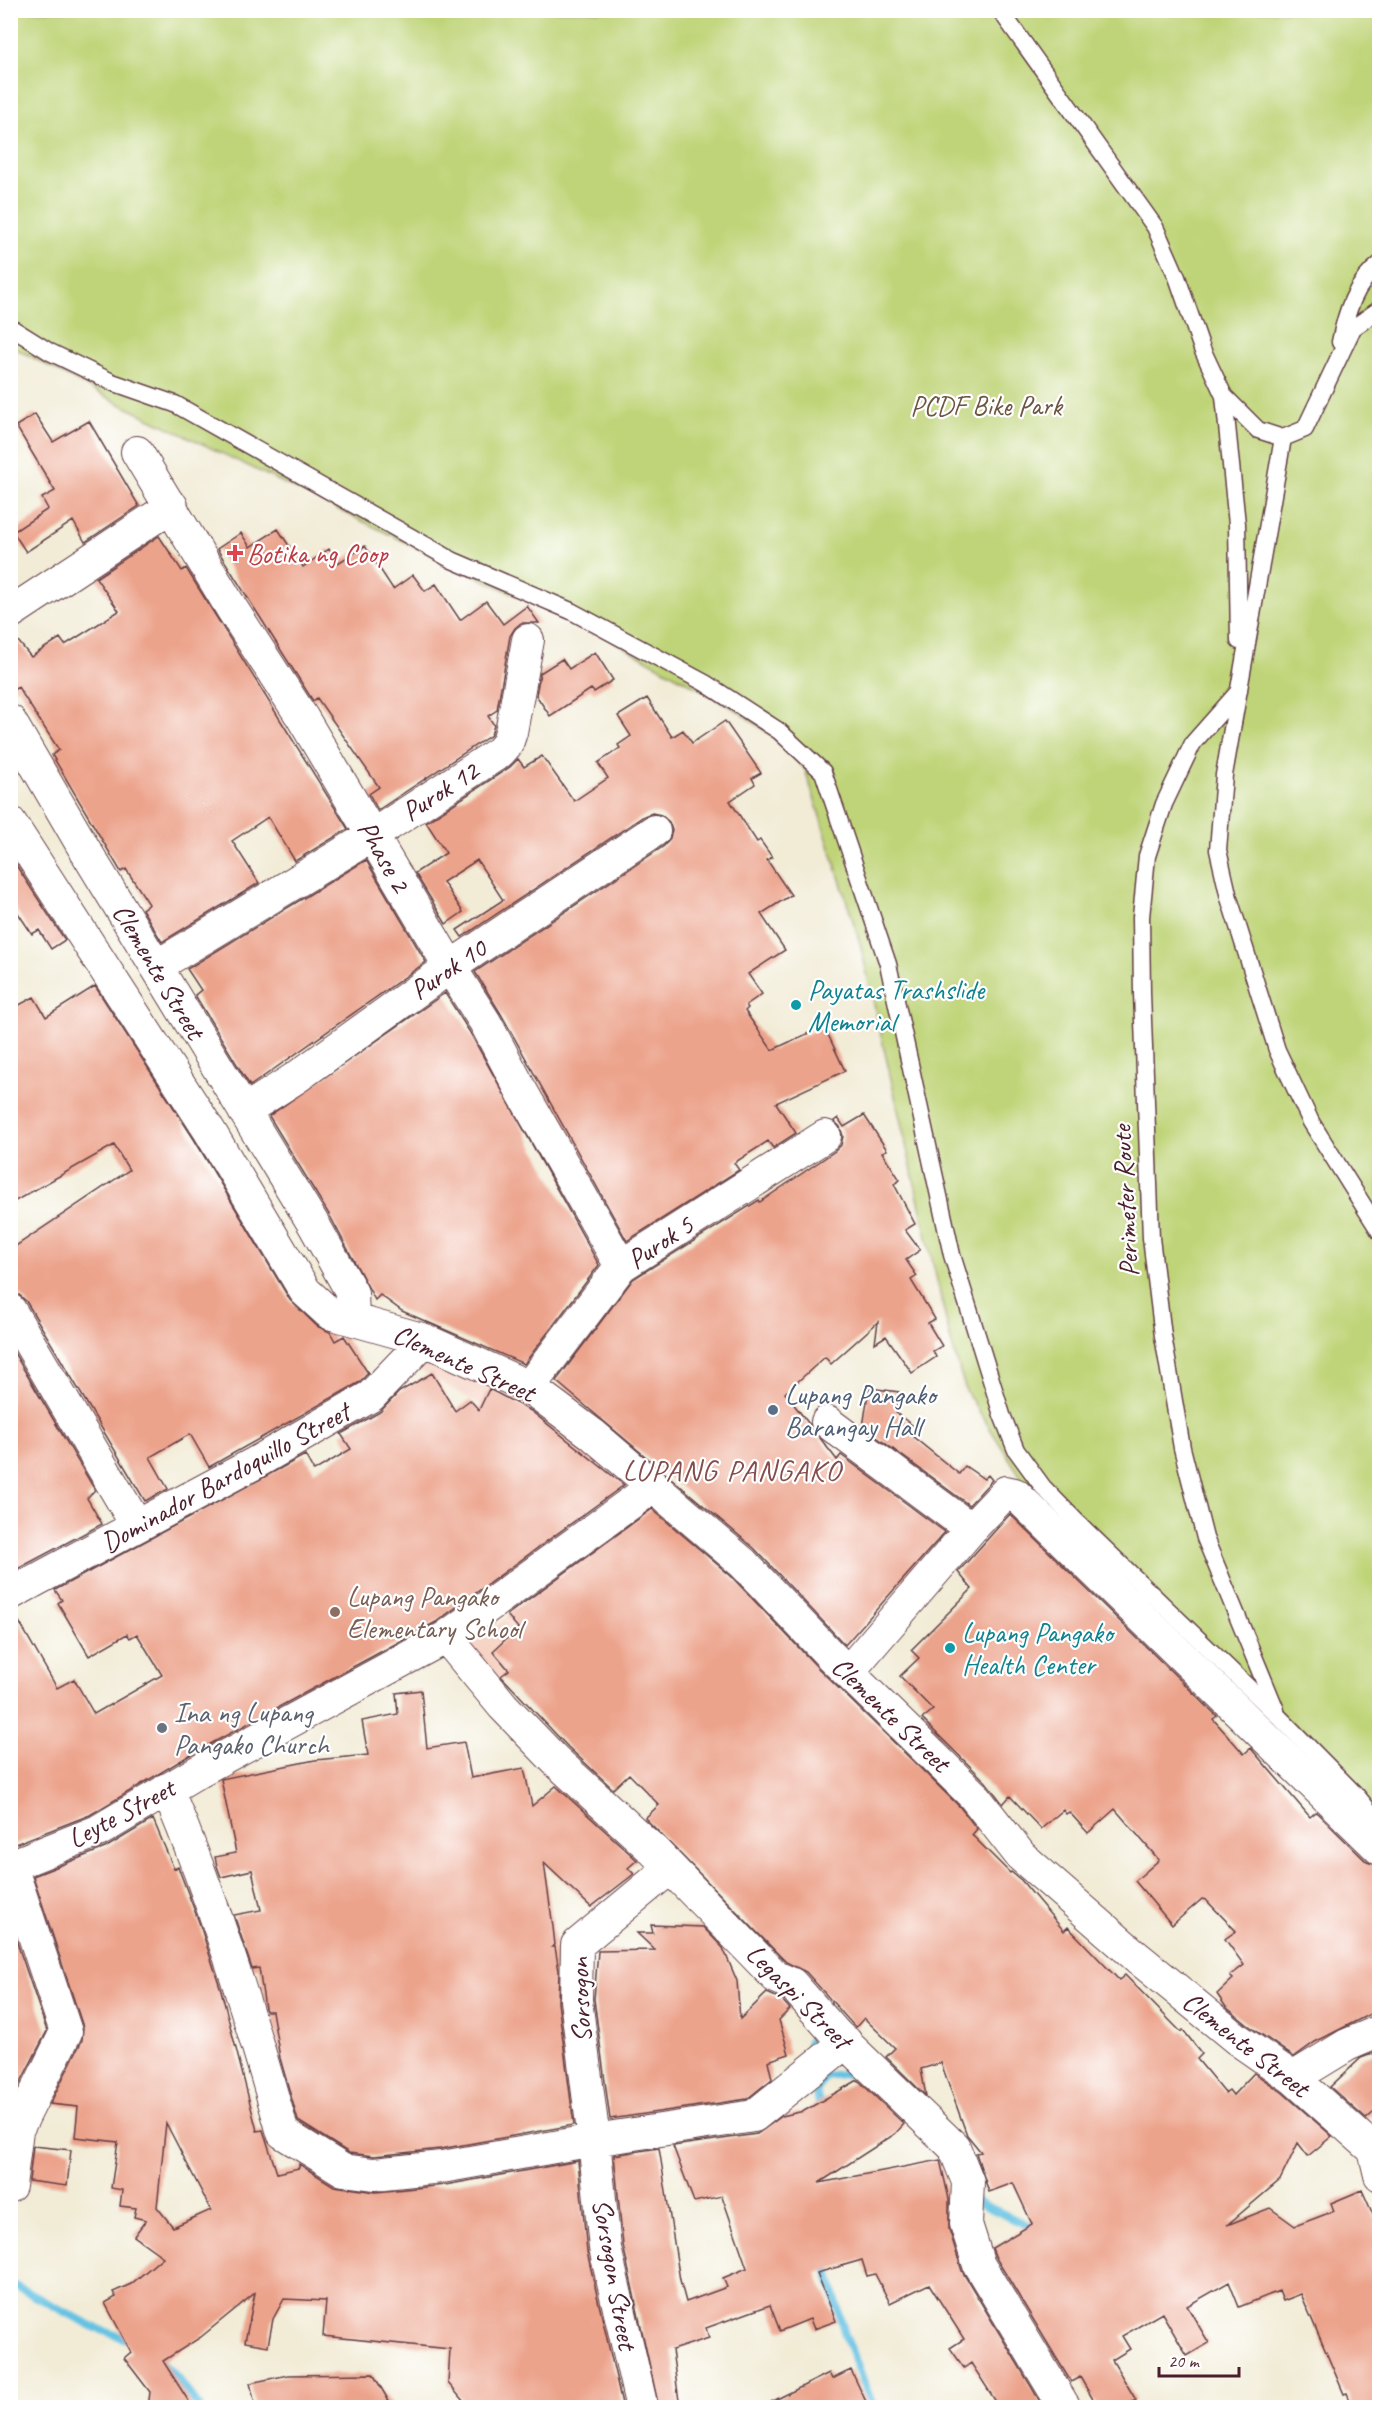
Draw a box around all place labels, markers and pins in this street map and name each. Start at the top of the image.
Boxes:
place label: Botika ng Coop [247,536,389,571]
marker: Botika ng Coop [228,546,242,560]
place label: Payatas Trashslide Memorial [808,972,986,1039]
marker: Payatas Trashslide Memorial [789,998,803,1012]
place label: Lupang Pangako Barangay Hall [785,1377,939,1444]
marker: Lupang Pangako Barangay Hall [766,1403,780,1417]
place label: Lupang Pangako Elementary School [347,1579,527,1646]
marker: Lupang Pangako Elementary School [328,1605,342,1619]
place label: Lupang Pangako Health Center [962,1615,1116,1682]
marker: Lupang Pangako Health Center [943,1641,957,1655]
place label: Ina ng Lupang Pangako Church [174,1695,331,1762]
marker: Ina ng Lupang Pangako Church [155,1721,169,1735]

